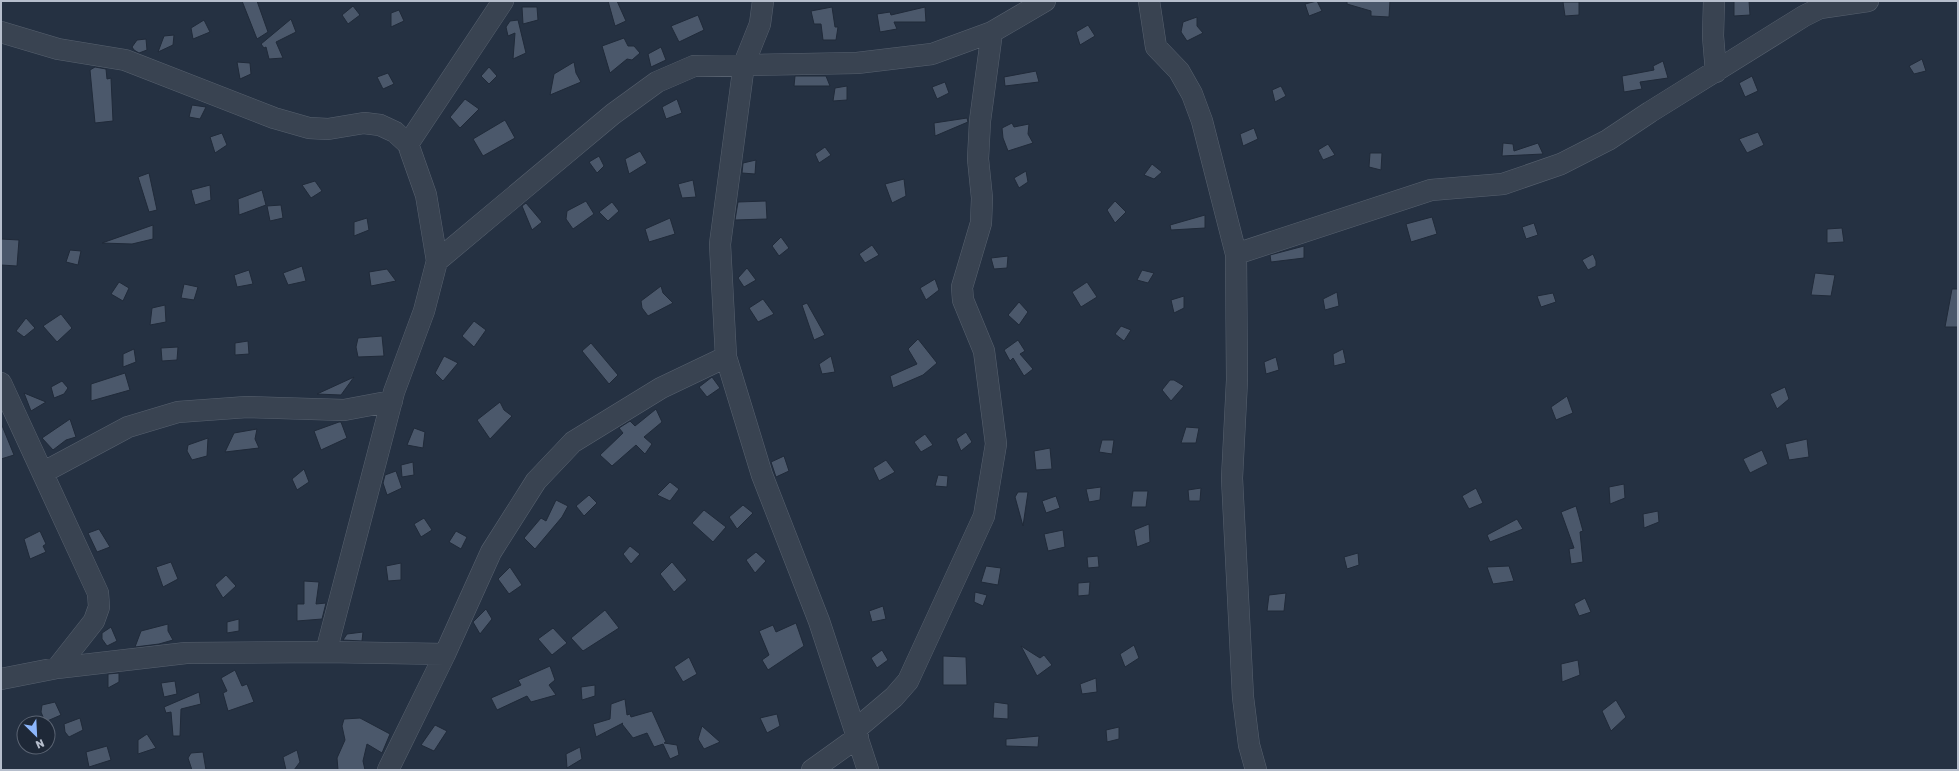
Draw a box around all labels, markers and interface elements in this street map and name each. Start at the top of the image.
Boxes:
north arrow [16,715,56,755]
text: N [34,736,46,751]

